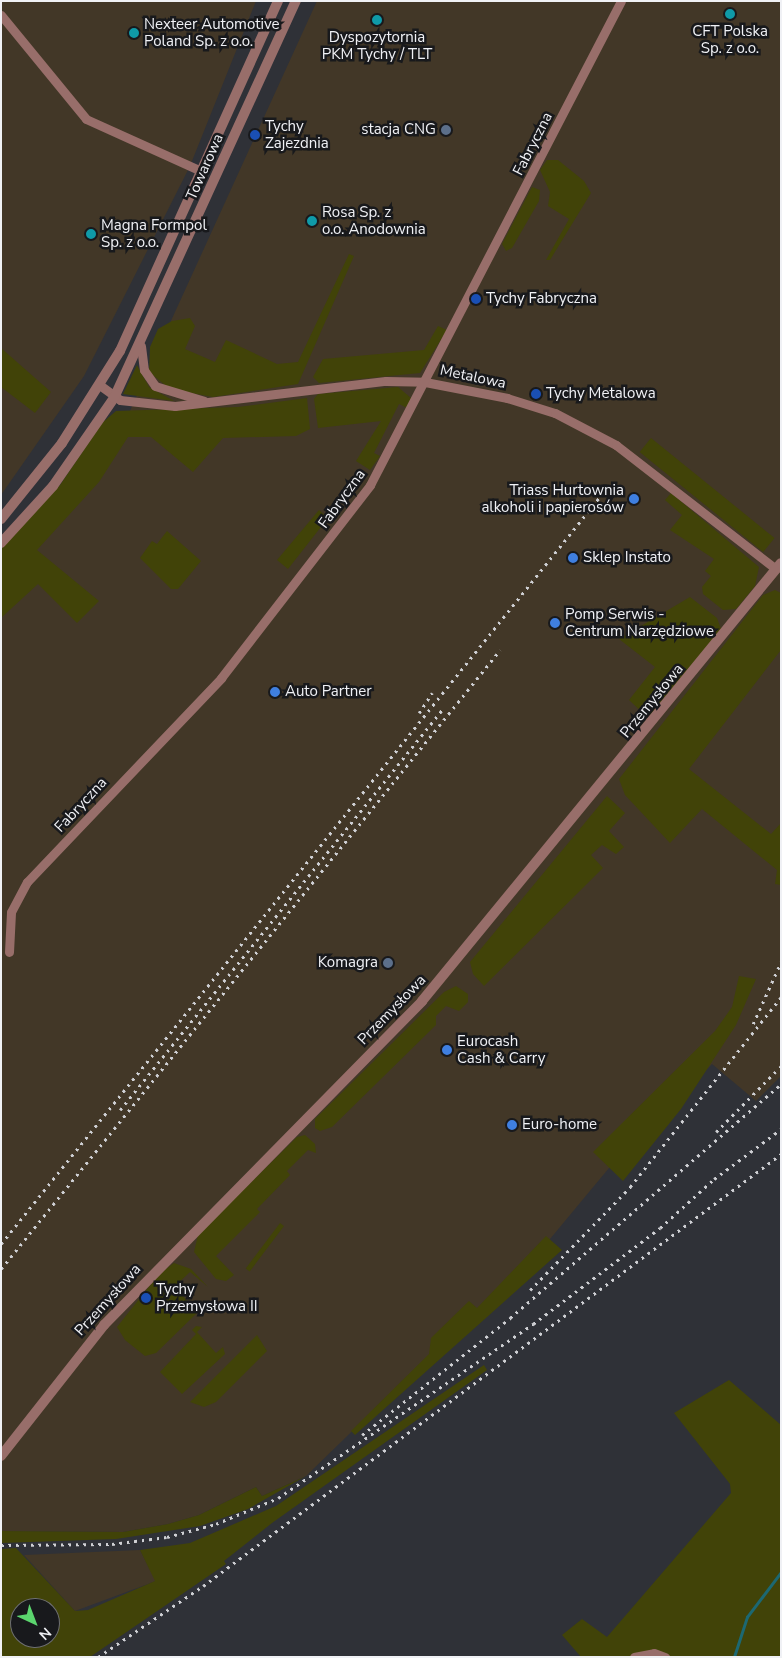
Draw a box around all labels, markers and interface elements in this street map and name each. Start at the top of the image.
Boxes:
marker: CFT Polska Sp. z o.o. [724,8,736,20]
marker: Dyspozytornia PKM Tychy / TLT [371,14,383,26]
place label: Nexteer Automotive Poland Sp. z o.o. [144,15,280,50]
place label: CFT Polska Sp. z o.o. [692,22,768,57]
marker: Nexteer Automotive Poland Sp. z o.o. [128,27,140,39]
place label: Dyspozytornia PKM Tychy / TLT [322,28,432,63]
street label: Fabryczna [509,109,557,179]
place label: Tychy Zajezdnia [265,117,329,152]
place label: stacja CNG [361,121,436,139]
marker: stacja CNG [440,124,452,136]
marker: Tychy Zajezdnia [249,129,261,141]
street label: Towarowa [182,131,228,203]
place label: Rosa Sp. z o.o. Anodownia [322,203,426,238]
marker: Rosa Sp. z o.o. Anodownia [306,215,318,227]
place label: Magna Formpol Sp. z o.o. [101,216,207,251]
marker: Magna Formpol Sp. z o.o. [85,228,97,240]
place label: Tychy Fabryczna [486,290,597,308]
marker: Tychy Fabryczna [470,293,482,305]
street label: Metalowa [438,361,508,393]
place label: Tychy Metalowa [546,385,656,403]
marker: Tychy Metalowa [530,388,542,400]
street label: Fabryczna [315,466,369,532]
place label: Triass Hurtownia alkoholi i papierosów [481,481,624,516]
marker: Triass Hurtownia alkoholi i papierosów [628,493,640,505]
place label: Sklep Instato [583,549,671,567]
marker: Sklep Instato [567,552,579,564]
place label: Pomp Serwis - Centrum Narzędziowe [565,605,714,640]
marker: Pomp Serwis - Centrum Narzędziowe [549,617,561,629]
street label: Przemysłowa [617,660,687,742]
place label: Auto Partner [285,683,372,701]
marker: Auto Partner [269,686,281,698]
street label: Fabryczna [51,774,111,836]
place label: Komagra [318,954,378,972]
marker: Komagra [382,957,394,969]
street label: Przemysłowa [354,971,430,1049]
place label: Eurocash Cash & Carry [457,1032,545,1067]
marker: Eurocash Cash & Carry [441,1044,453,1056]
place label: Euro-home [522,1116,597,1134]
marker: Euro-home [506,1119,518,1131]
street label: Przemysłowa [71,1261,145,1339]
place label: Tychy Przemysłowa II [156,1280,258,1315]
marker: Tychy Przemysłowa II [140,1292,152,1304]
north arrow [10,1598,60,1648]
text: N [35,1623,55,1644]

